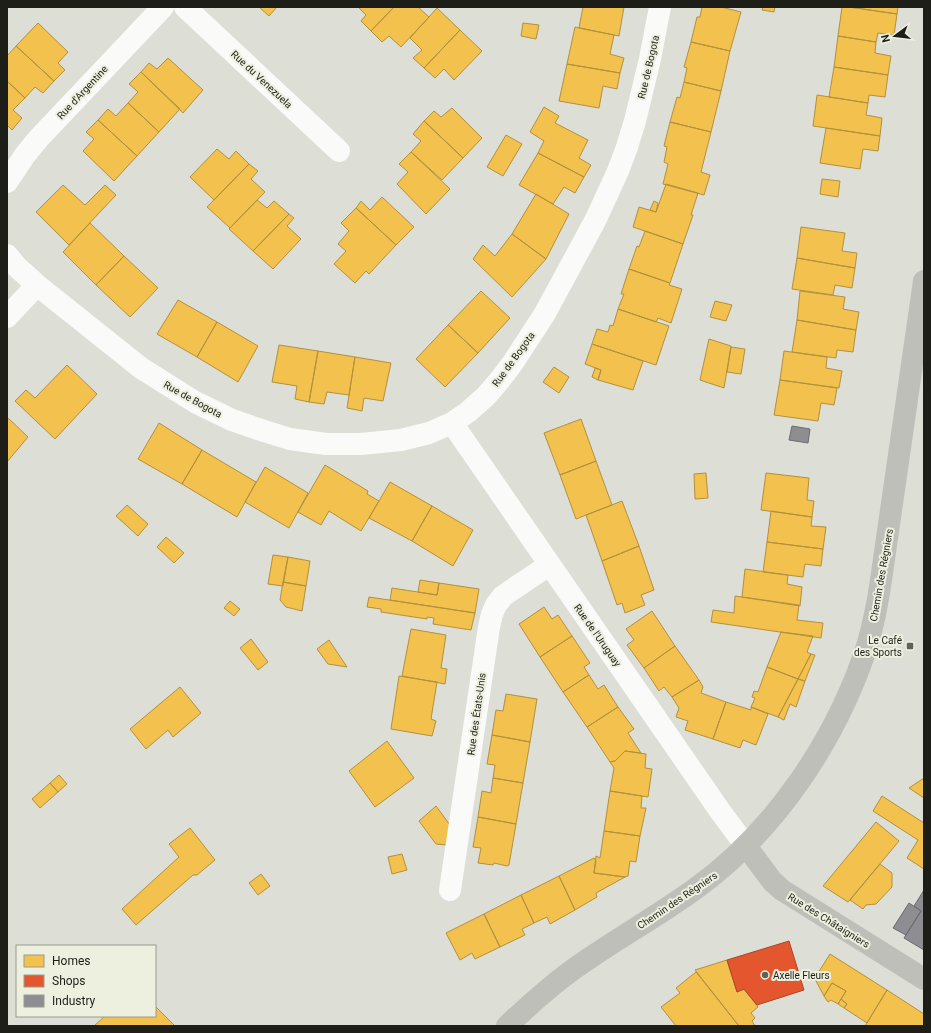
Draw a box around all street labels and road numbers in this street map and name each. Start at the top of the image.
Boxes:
street label: Rue de Bogota [636,34,661,100]
street label: Rue du Venezuela [229,48,294,110]
street label: Rue d'Argentine [55,63,110,121]
street label: Rue de Bogota [490,330,537,389]
street label: Rue de Bogota [162,379,224,420]
street label: Chemin des Régniers [868,528,895,622]
street label: Rue de l'Uruguay [572,602,623,669]
street label: Rue des États-Unis [464,672,488,756]
street label: Chemin des Régniers [635,870,719,931]
street label: Rue des Châtaigniers [786,891,872,950]

